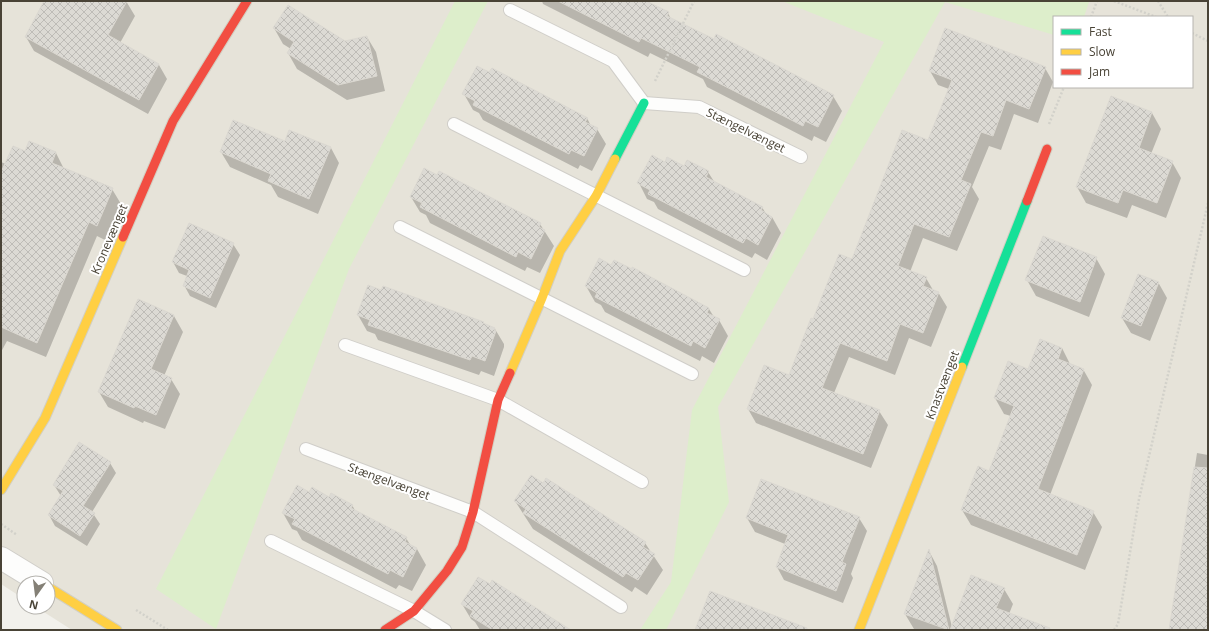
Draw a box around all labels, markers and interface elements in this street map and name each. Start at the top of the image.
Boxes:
legend [1053,16,1193,88]
text: Fast [1089,23,1112,40]
text: Slow [1089,43,1116,60]
text: Jam [1088,63,1110,80]
street label: Stængelvænget [704,103,788,157]
street label: Kronevænget [87,201,131,277]
street label: Knastvænget [921,348,963,422]
street label: Stængelvænget [346,458,432,504]
north arrow [16,575,56,615]
text: N [27,597,40,614]

